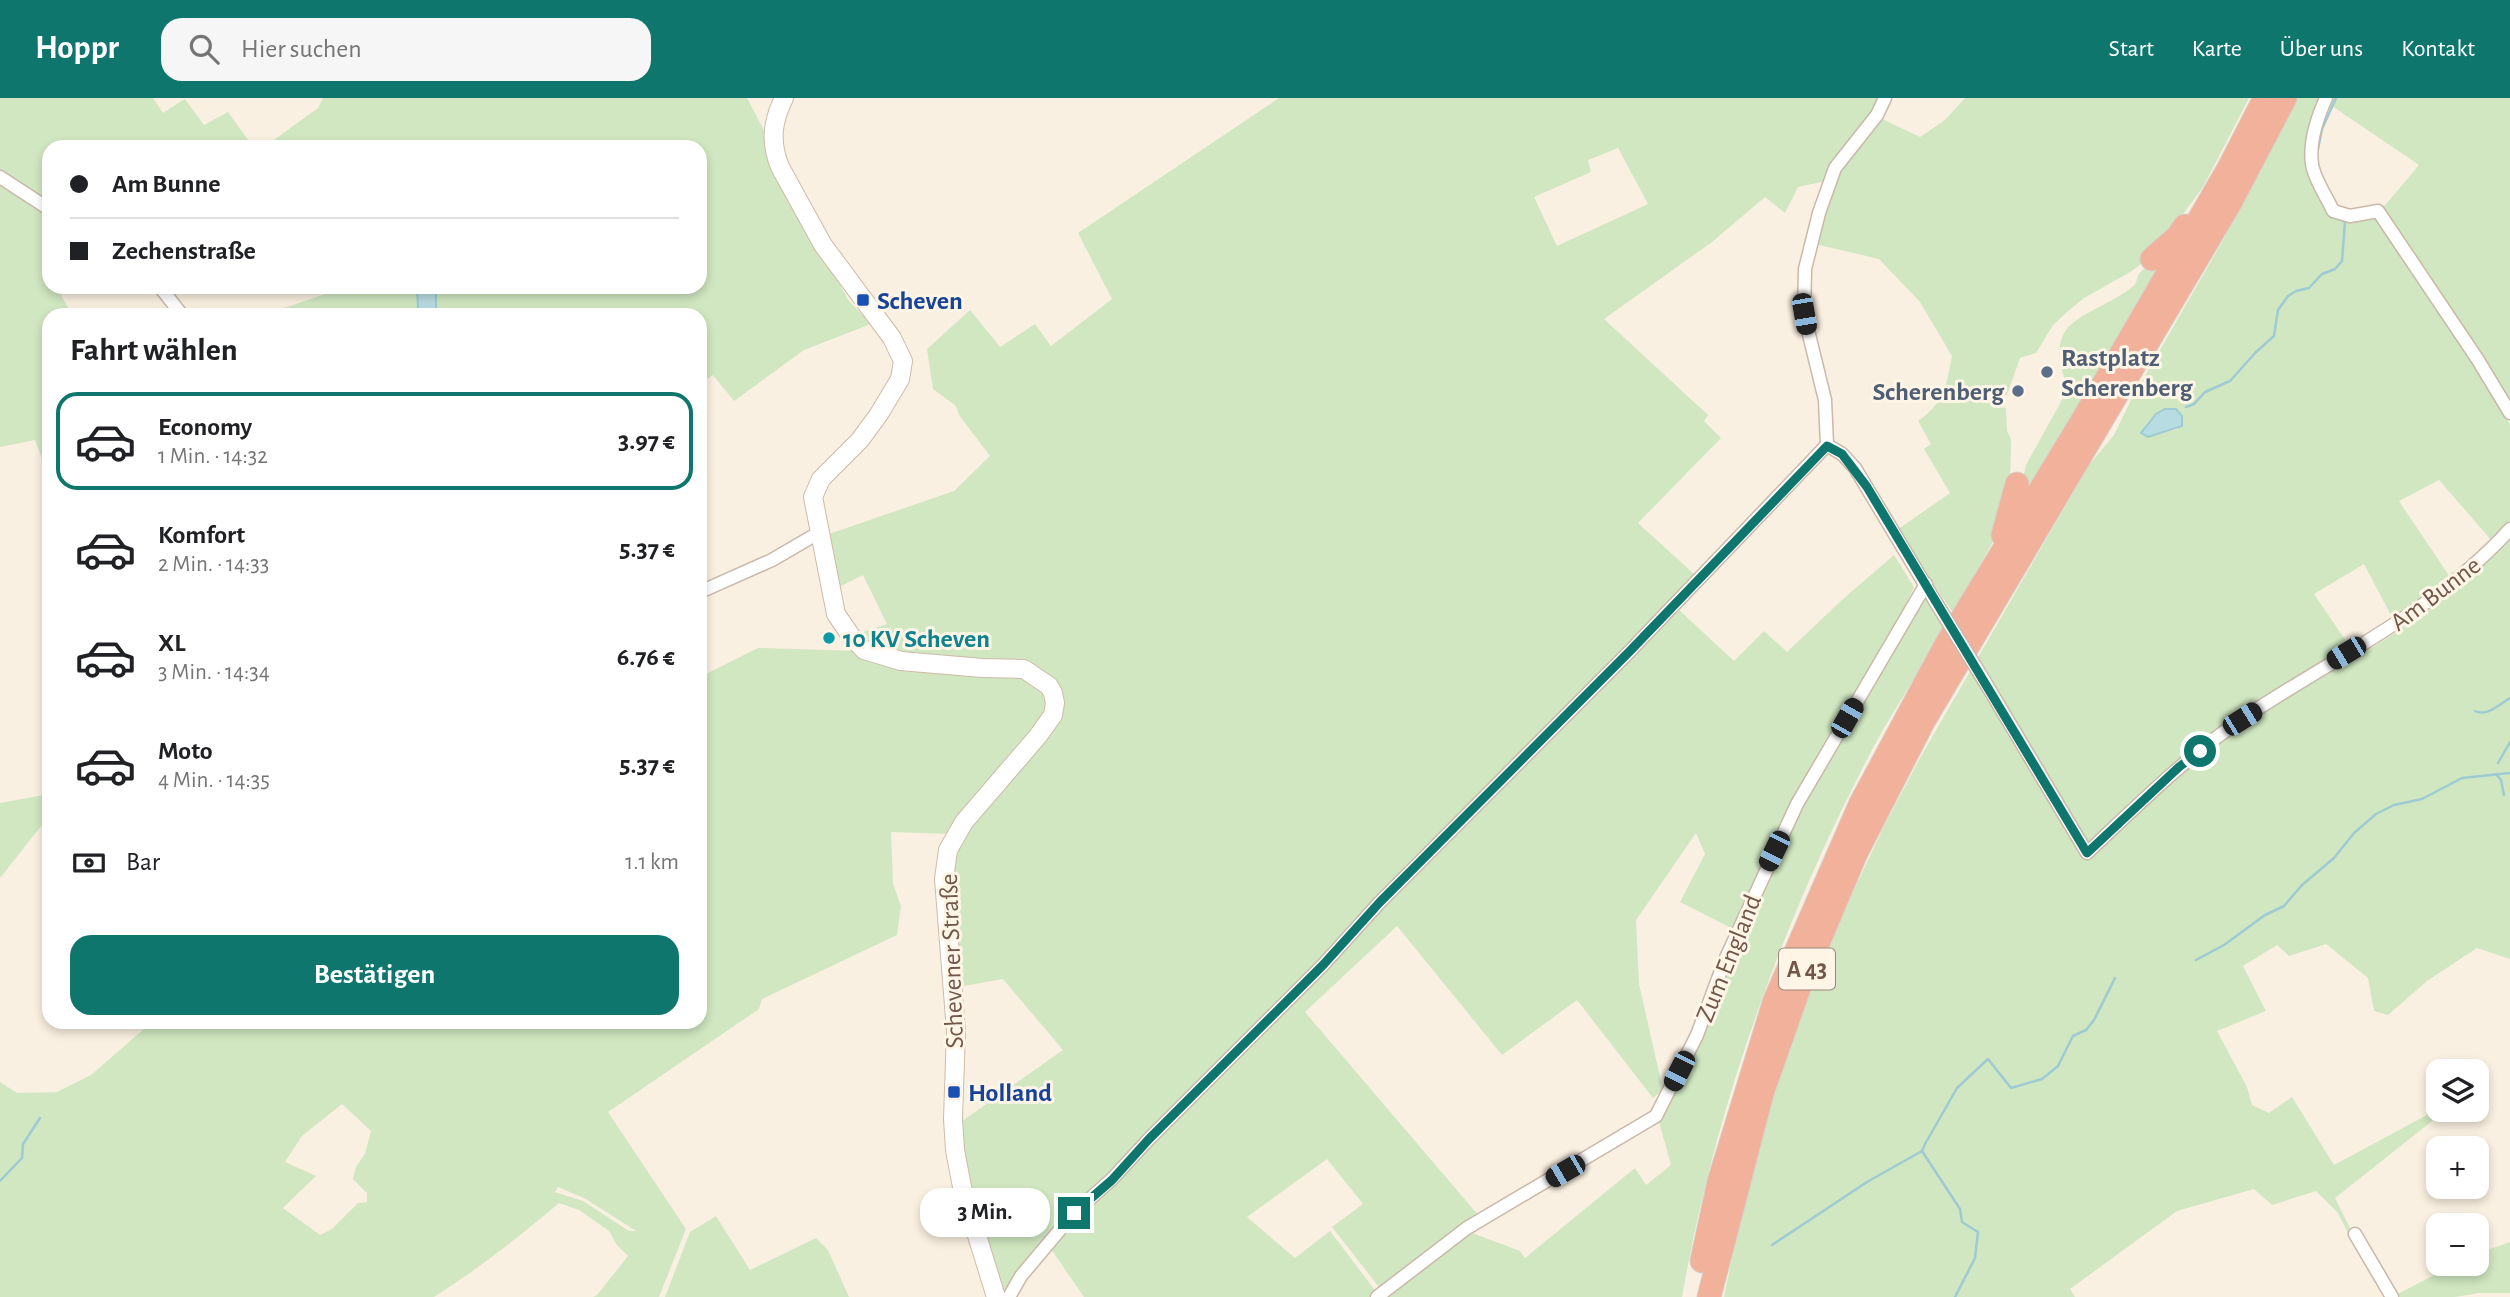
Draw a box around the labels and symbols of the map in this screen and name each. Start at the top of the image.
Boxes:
place label: Scheven [877,288,963,314]
car [1791,291,1818,337]
marker: Scheven [855,292,871,308]
place label: Rastplatz Scherenberg [2061,345,2193,401]
marker: Rastplatz Scherenberg [2039,364,2055,380]
place label: Scherenberg [1873,379,2005,405]
marker: Scherenberg [2010,383,2026,399]
street label: Am Bunne [2386,552,2486,636]
place label: 10 KV Scheven [843,626,990,652]
marker: 10 KV Scheven [821,630,837,646]
car [2323,633,2370,673]
car [1828,695,1867,741]
car [2219,699,2266,739]
route start [2184,735,2216,767]
car [1756,828,1793,874]
street label: Schevener Straße [936,873,968,1049]
street label: Zum England [1692,891,1766,1026]
road number: A 43 [1779,948,1835,990]
car [1661,1048,1698,1094]
place label: Holland [968,1080,1052,1106]
marker: Holland [946,1084,962,1100]
car [1542,1151,1589,1191]
callout: 3 Min. [920,1188,1050,1238]
route end [1058,1197,1090,1229]

